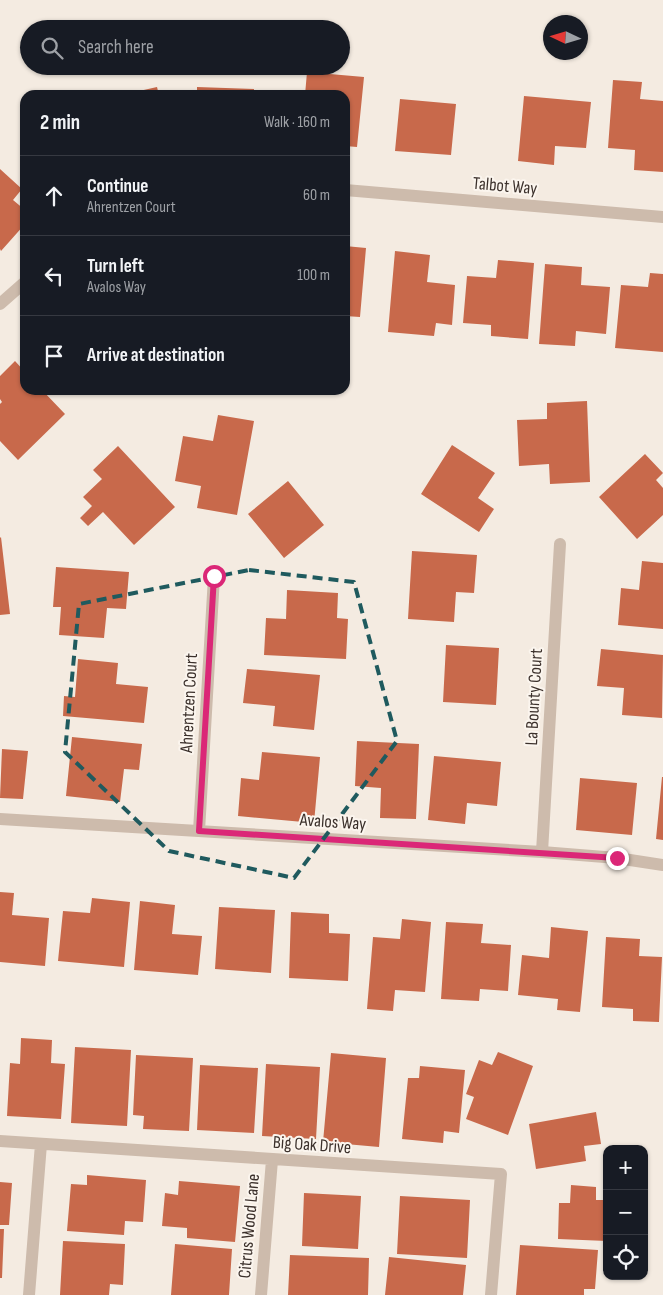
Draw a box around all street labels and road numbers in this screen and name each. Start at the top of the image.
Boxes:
street label: Talbot Way [472,173,538,199]
street label: La Bounty Court [521,647,547,746]
street label: Ahrentzen Court [176,652,202,754]
street label: Avalos Way [298,809,367,835]
street label: Big Oak Drive [272,1132,352,1158]
street label: Citrus Wood Lane [234,1173,264,1279]

